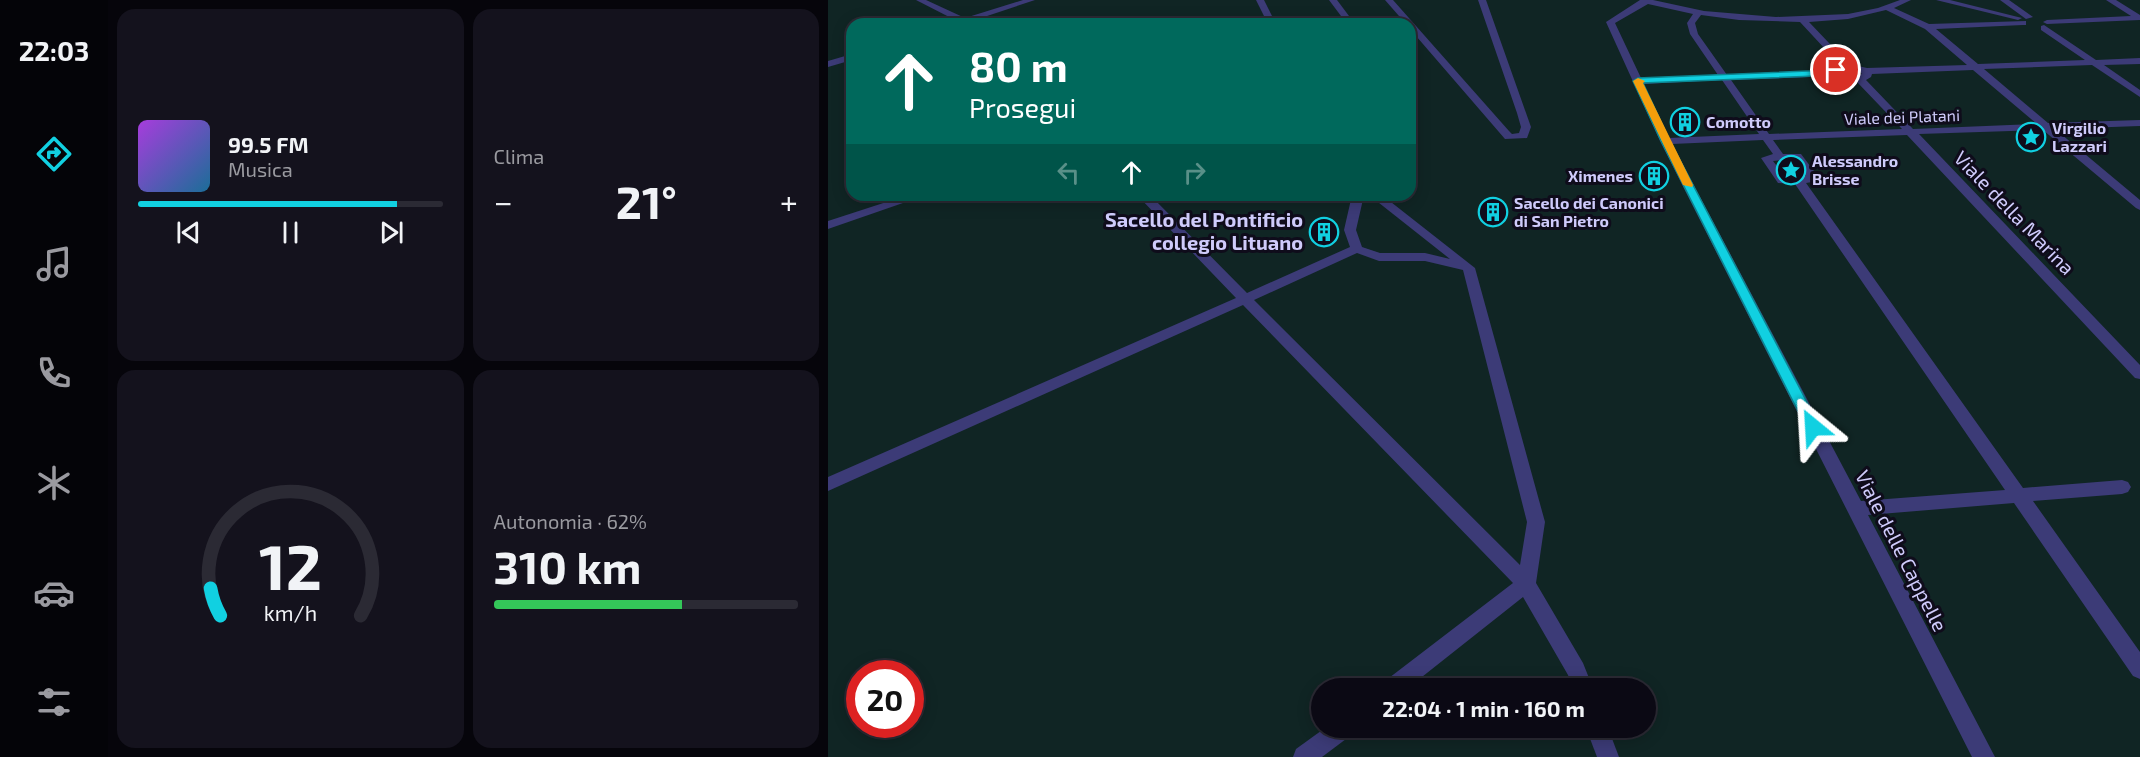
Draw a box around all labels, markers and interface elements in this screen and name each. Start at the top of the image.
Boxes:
text: 22:03 [19,34,89,66]
text: 80 m [969,40,1068,90]
icon: ahead [870,42,948,120]
pin [1810,44,1861,95]
icon: arrive [1819,53,1852,86]
text: Prosegui [969,91,1076,123]
street label: Viale dei Platani [1844,105,1960,128]
building icon: Comotto [1669,106,1701,138]
place label: Comotto [1706,112,1771,131]
place label: Virgilio Lazzari [2052,118,2107,155]
place icon: Virgilio Lazzari [2015,121,2047,153]
text: 99.5 FM [228,131,309,157]
icon: directions [33,133,75,175]
text: Clima [494,144,544,168]
street label: Viale della Marina [1950,145,2080,279]
place label: Alessandro Brisse [1812,151,1898,188]
place icon: Alessandro Brisse [1775,154,1807,186]
icon: left [1052,156,1085,189]
icon: ahead [1115,156,1148,189]
icon: right [1178,156,1211,189]
text: Musica [228,157,293,181]
building icon: Ximenes [1638,160,1670,192]
place label: Ximenes [1568,166,1633,185]
text: 21° [616,174,677,228]
text: − [494,181,513,221]
text: + [780,181,798,221]
place label: Sacello dei Canonici di San Pietro [1514,193,1664,230]
building icon: Sacello dei Canonici di San Pietro [1477,196,1509,228]
place label: Sacello del Pontificio collegio Lituano [1105,207,1303,254]
icon: previous [172,216,205,249]
icon: pause [274,216,307,249]
icon: next [375,216,408,249]
building icon: Sacello del Pontificio collegio Lituano [1308,216,1340,248]
icon: music [33,243,75,285]
icon: phone [33,352,75,394]
position arrow [1781,395,1845,459]
icon: climate [33,462,75,504]
street label: Viale delle Cappelle [1851,466,1953,635]
text: Autonomia · 62% [494,509,647,533]
text: 12 [259,528,322,603]
text: 310 km [494,539,641,593]
icon: car [33,572,75,614]
text: km/h [264,600,317,625]
speed limit sign: 20 [846,660,924,738]
icon: filters [33,681,75,723]
text: 22:04 · 1 min · 160 m [1382,695,1585,721]

